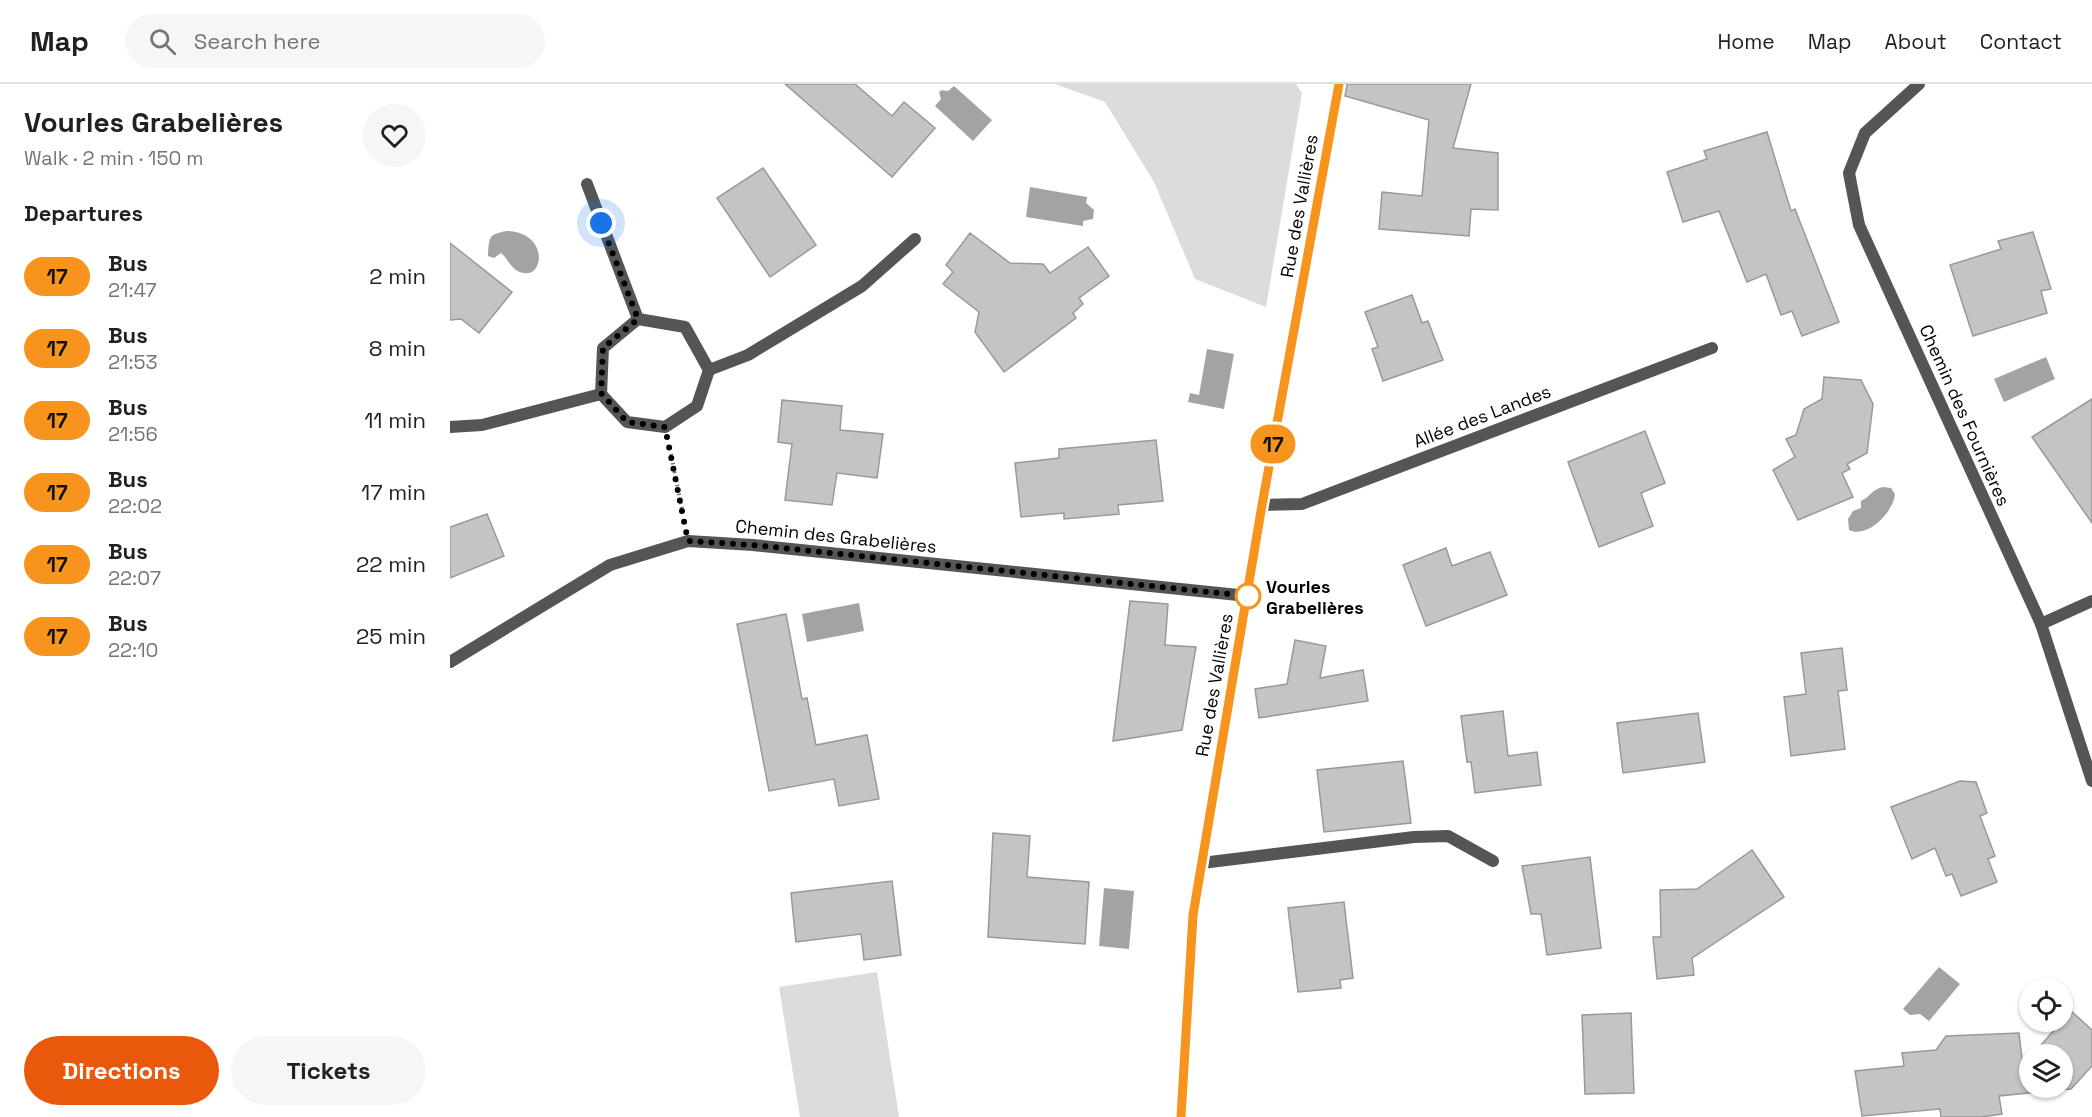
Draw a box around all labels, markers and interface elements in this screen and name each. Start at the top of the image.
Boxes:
search box [125,14,545,68]
text: Map [30,23,89,59]
icon: search [146,25,179,58]
text: Search here [194,27,321,55]
text: Home [1717,28,1775,55]
text: Map [1808,28,1852,55]
text: About [1885,28,1947,55]
text: Contact [1980,28,2062,55]
text: Vourles Grabelières [24,104,283,140]
button: heart [363,104,426,167]
street label: Rue des Vallières [1275,133,1323,279]
text: Walk · 2 min · 150 m [24,145,204,171]
text: Departures [24,199,143,227]
your location [586,208,616,238]
text: Bus [108,249,148,277]
text: 2 min [369,262,426,290]
text: 17 [46,263,68,290]
text: 21:47 [108,277,157,303]
text: Bus [108,321,148,349]
street label: Chemin des Fournières [1915,321,2015,509]
text: 8 min [369,334,426,362]
text: 17 [46,335,68,362]
text: 21:53 [108,349,158,375]
street label: Allée des Landes [1410,379,1554,453]
text: Bus [108,393,148,421]
text: 11 min [364,406,426,434]
text: 17 [46,407,68,434]
text: 21:56 [108,421,158,447]
line badge: 17 [1246,424,1300,464]
text: 17 [1262,431,1284,458]
text: Bus [108,465,148,493]
text: 17 min [361,478,426,506]
text: 17 [46,479,68,506]
text: 22:02 [108,493,162,519]
street label: Chemin des Grabelières [734,514,938,558]
text: Bus [108,537,148,565]
text: 22 min [356,550,426,578]
text: 17 [46,551,68,578]
text: 22:07 [108,565,161,591]
place label: Vourles Grabelières [1266,575,1364,619]
marker: Vourles Grabelières [1235,583,1261,609]
text: Bus [108,609,148,637]
street label: Rue des Vallières [1190,612,1238,758]
text: 25 min [356,622,426,650]
text: 17 [46,623,68,650]
text: 22:10 [108,637,158,663]
map controls [2019,978,2073,1098]
button: locate [2019,978,2073,1032]
button: Directions [24,1036,219,1105]
button: Tickets [231,1036,426,1105]
button: layers [2019,1044,2073,1098]

